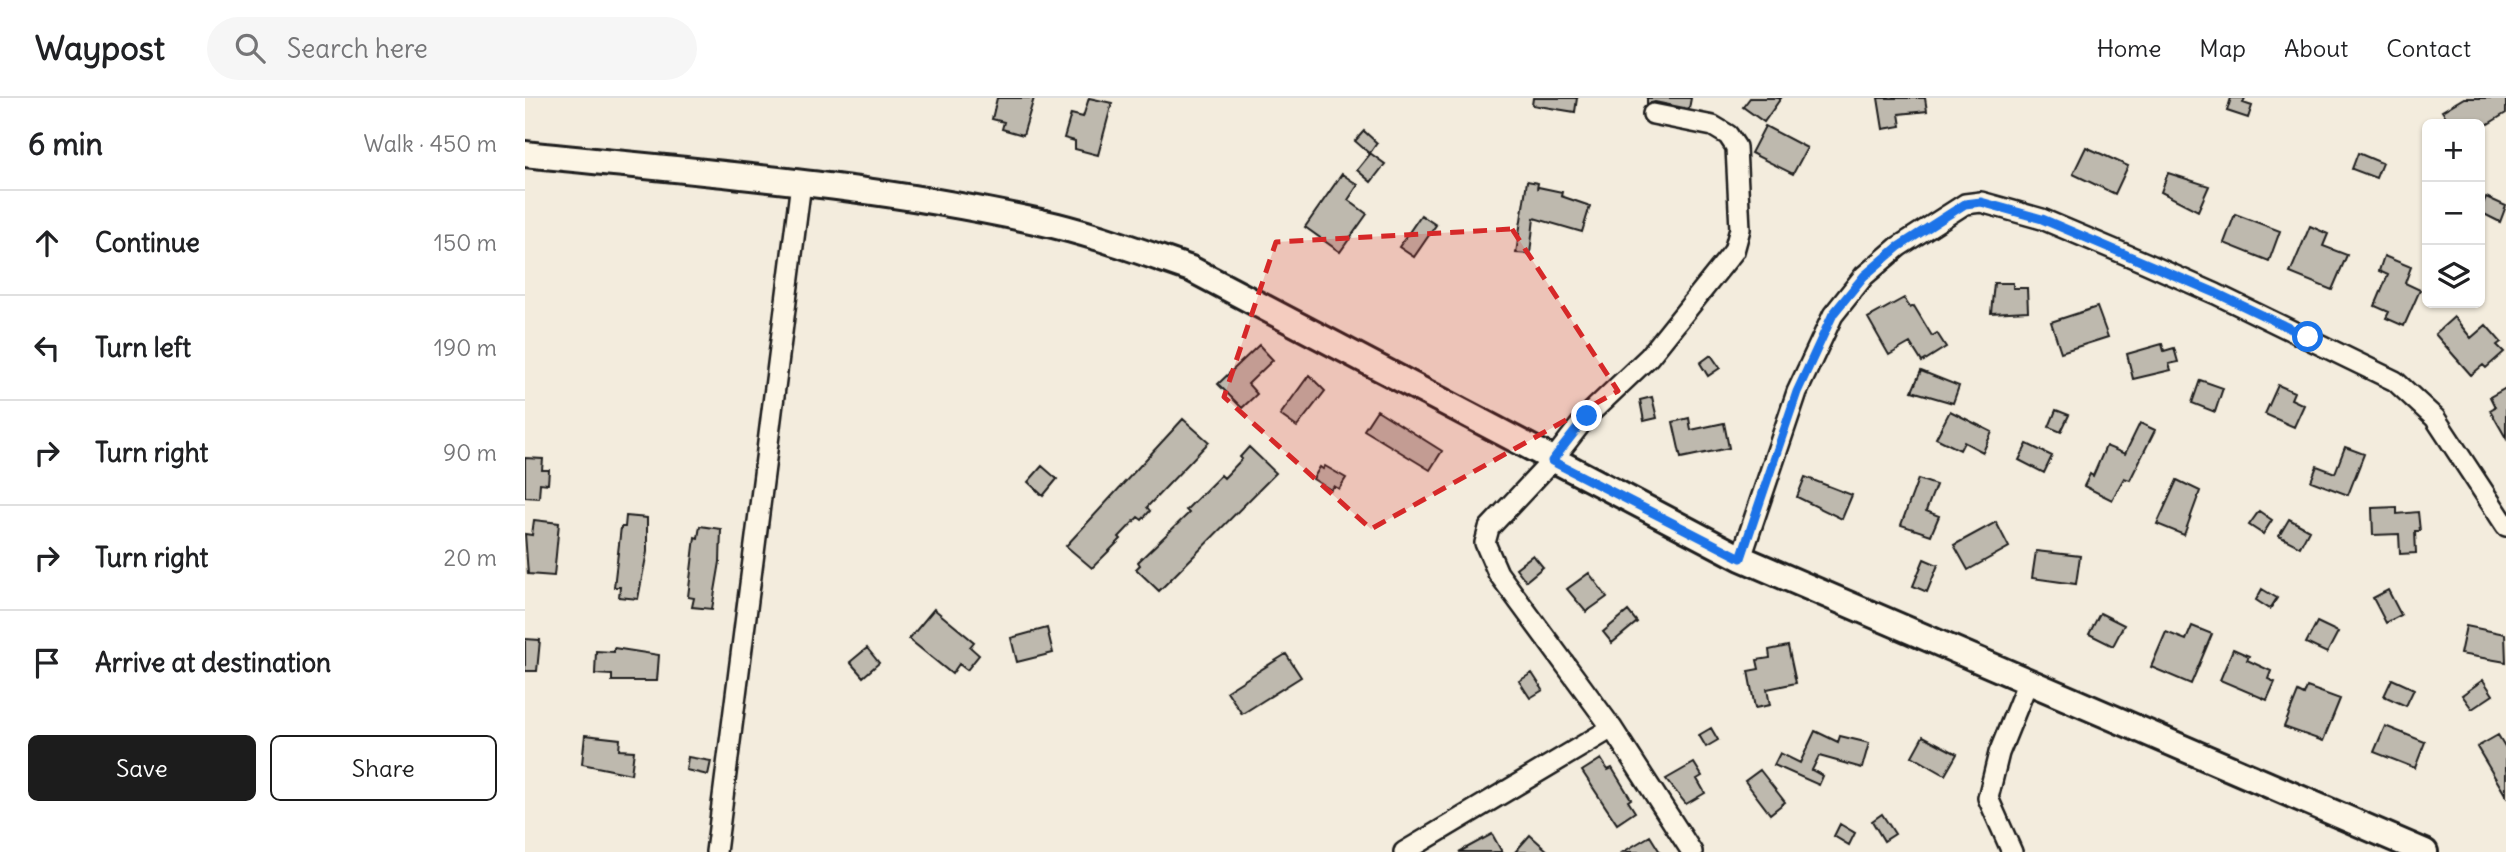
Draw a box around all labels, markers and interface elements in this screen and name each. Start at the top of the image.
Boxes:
search box [207,17,697,80]
text: Waypost [35,27,165,69]
icon: search [231,29,269,67]
text: Search here [287,32,428,65]
text: Home [2097,33,2161,63]
text: Map [2199,33,2246,63]
text: About [2284,33,2348,63]
text: Contact [2386,33,2471,63]
map controls [2422,119,2485,308]
button: + [2422,119,2485,182]
text: 6 min [28,125,103,163]
text: Walk · 450 m [363,129,497,158]
button: − [2422,182,2485,245]
icon: ahead [28,224,66,262]
text: Continue [95,226,200,259]
text: 150 m [434,228,497,257]
button: layers [2422,245,2485,308]
route start [2292,321,2323,352]
icon: left [28,329,66,367]
text: Turn left [95,331,191,364]
text: 190 m [434,333,497,362]
route end [1571,400,1602,431]
icon: right [28,434,66,472]
text: Turn right [95,436,208,469]
text: 90 m [443,438,497,467]
icon: right [28,539,66,577]
text: Turn right [95,541,208,574]
text: 20 m [444,543,497,572]
icon: arrive [28,644,66,682]
text: Arrive at destination [95,646,331,679]
button: Save [28,735,256,801]
button: Share [270,735,497,801]

